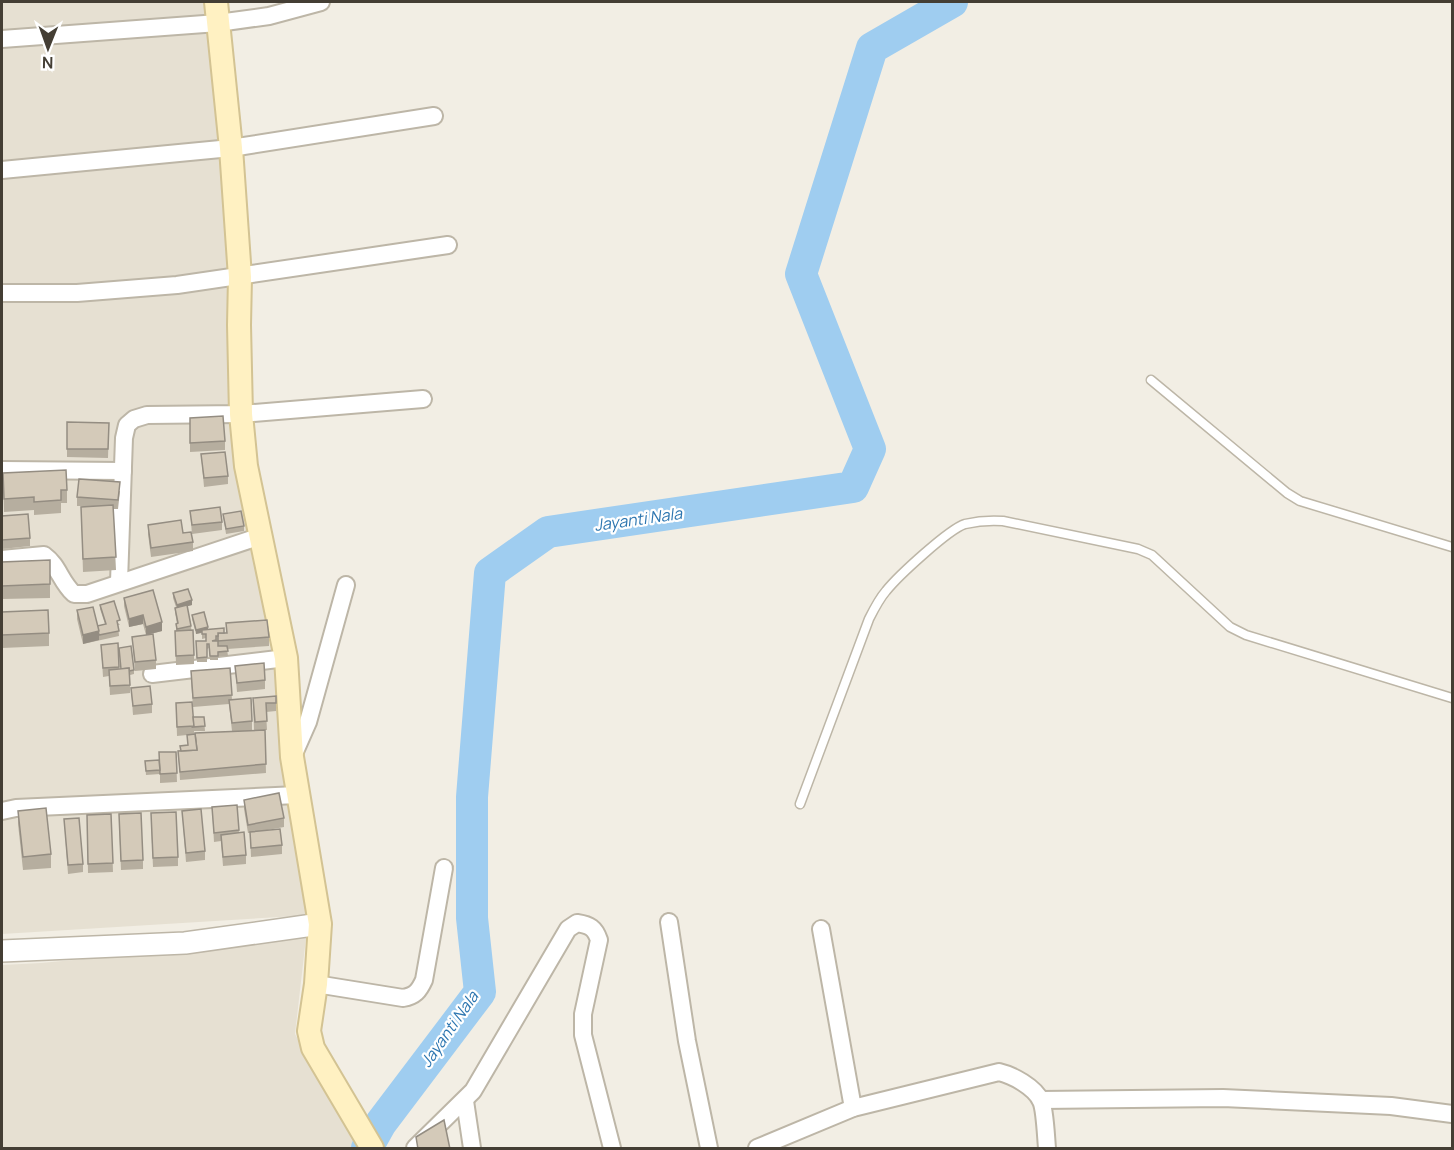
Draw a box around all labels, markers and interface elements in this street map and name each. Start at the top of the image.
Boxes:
north arrow [18,18,78,78]
text: N [42,52,54,74]
water label: Jayanti Nala [593,502,684,536]
water label: Jayanti Nala [415,986,484,1071]

